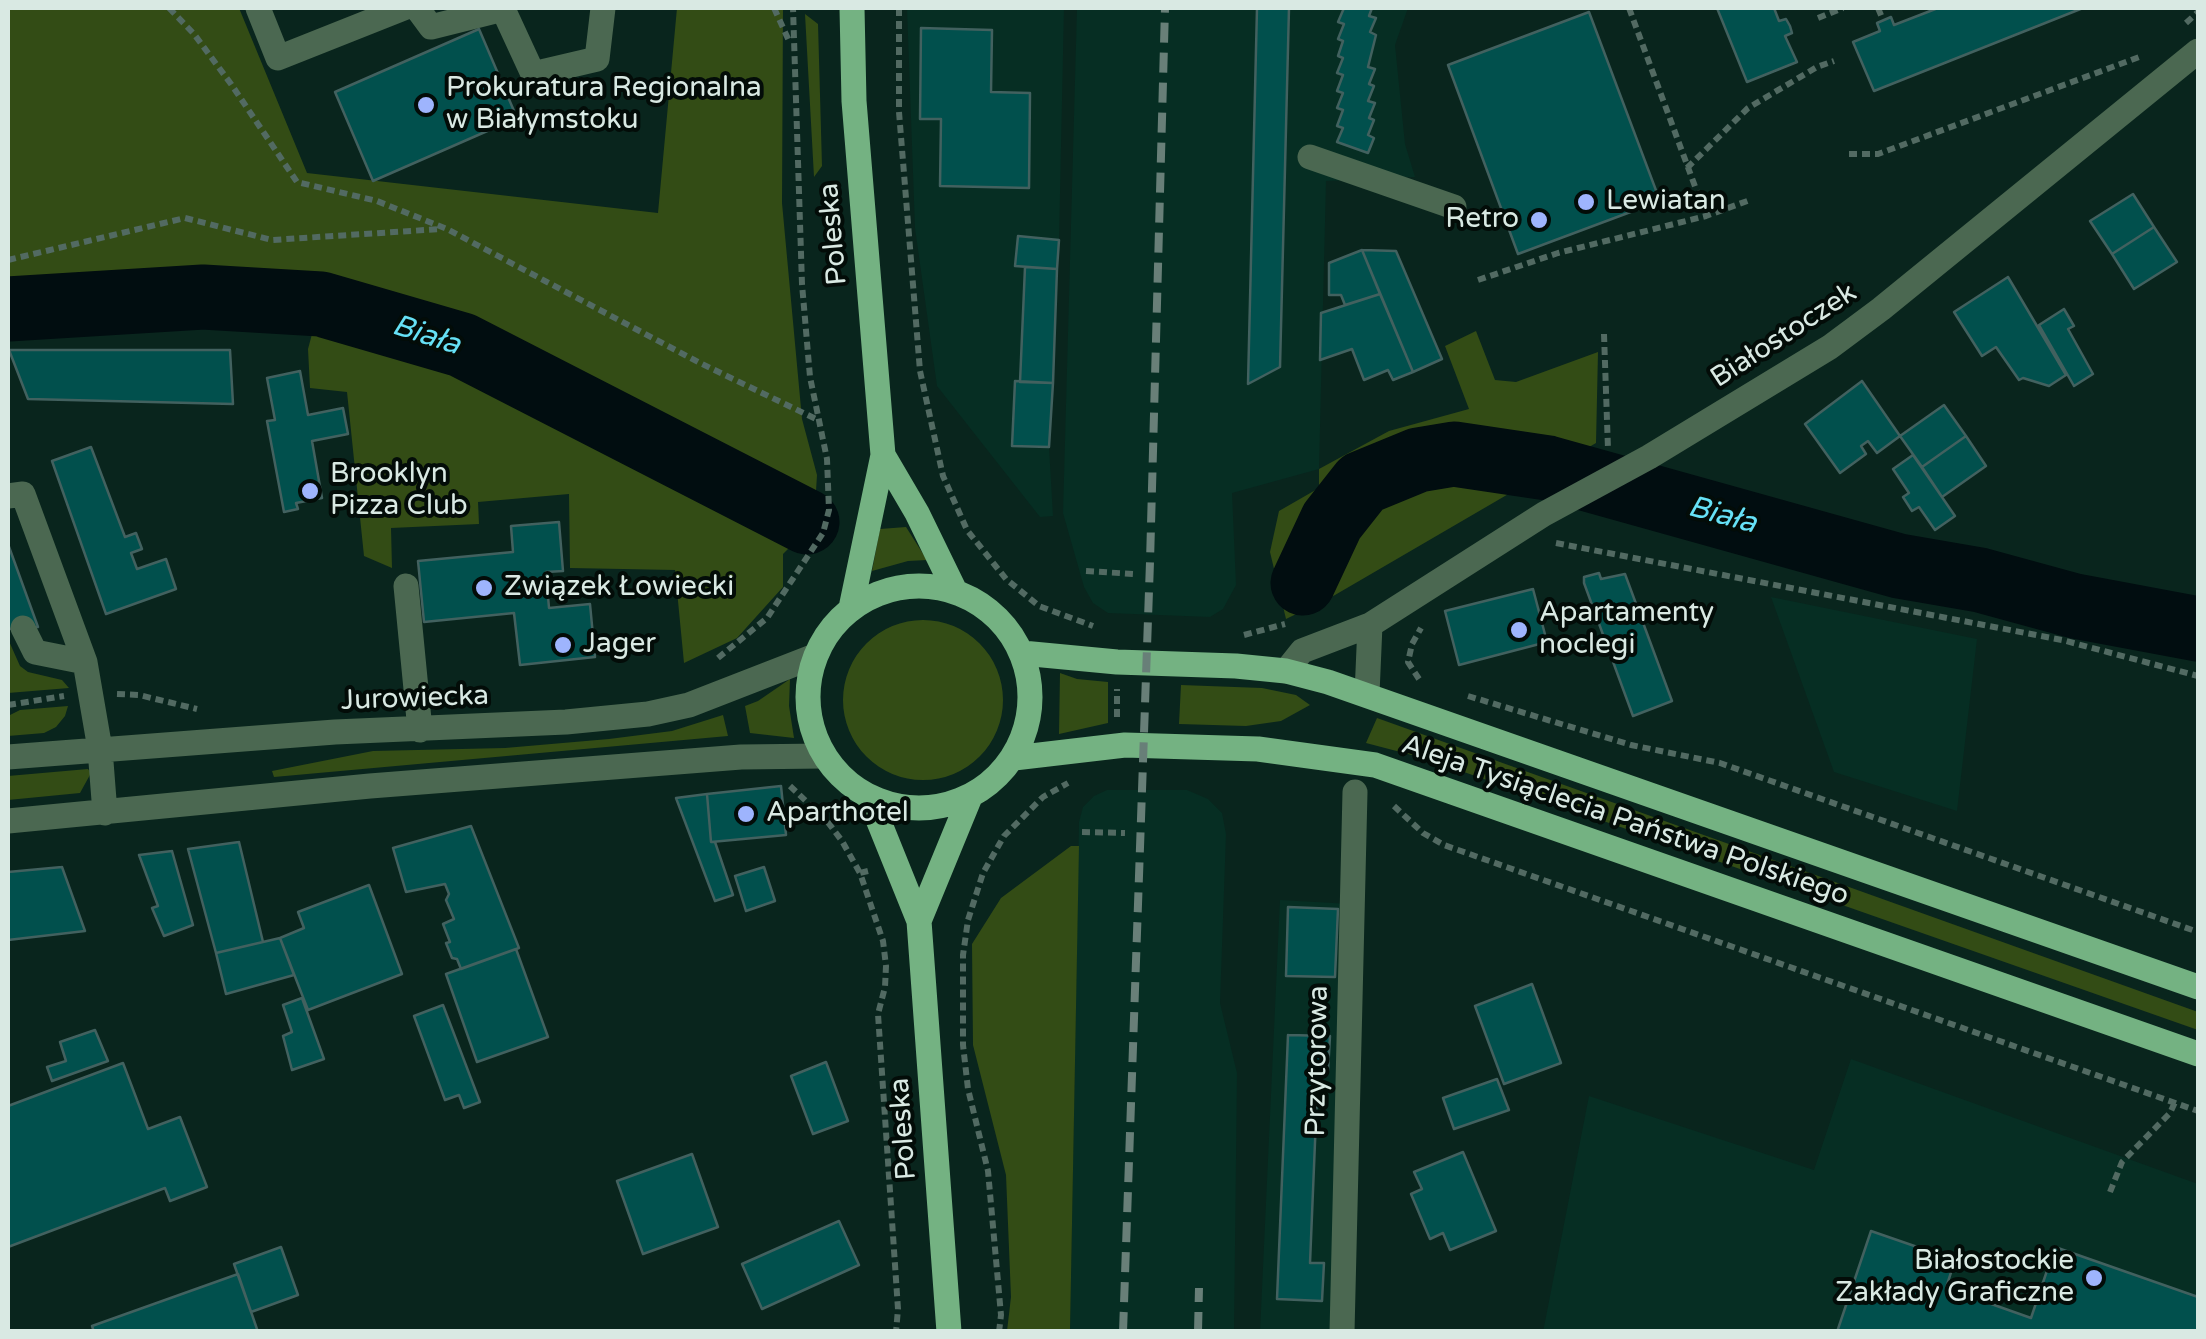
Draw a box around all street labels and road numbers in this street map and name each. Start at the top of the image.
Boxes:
street label: Poleska [813,182,855,286]
street label: Białostoczek [1705,276,1863,396]
street label: Jurowiecka [341,680,489,718]
street label: Aleja Tysiąclecia Państwa Polskiego [1397,728,1853,914]
street label: Przytorowa [1300,985,1336,1137]
street label: Poleska [884,1077,924,1181]

